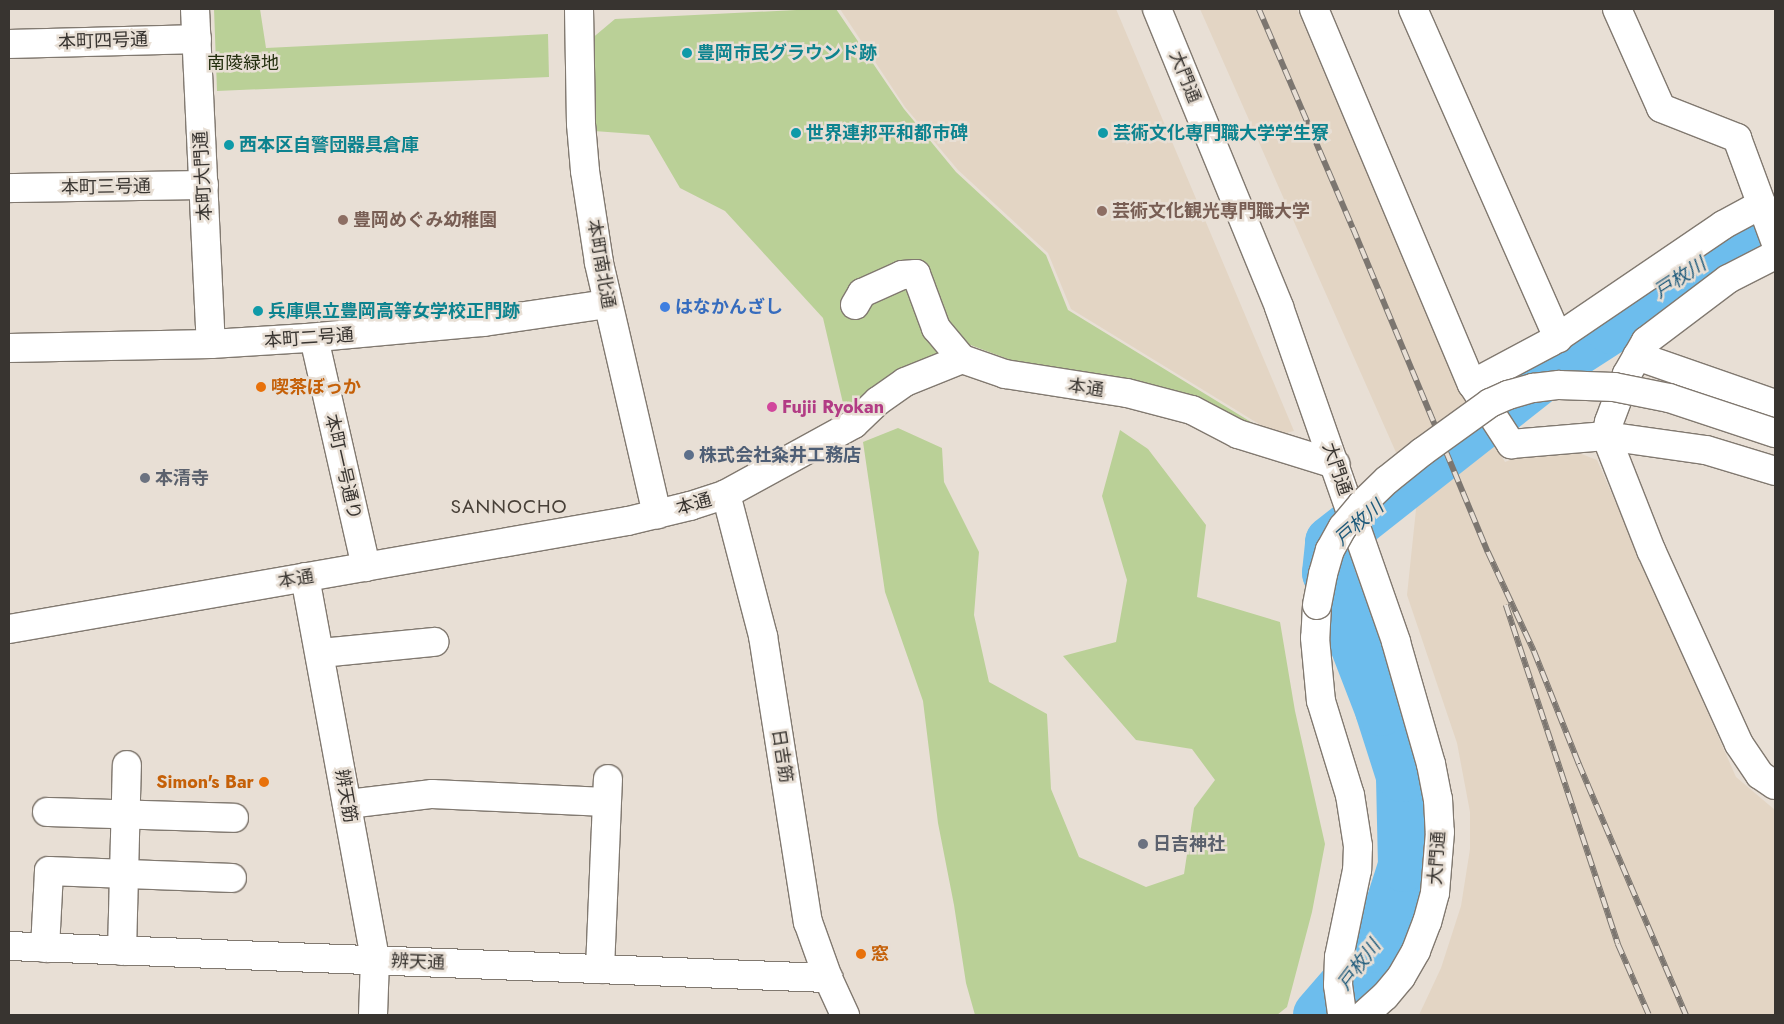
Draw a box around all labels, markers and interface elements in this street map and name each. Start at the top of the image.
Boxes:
street label: 本町四号通 [58,29,148,53]
place label: 豊岡市民グラウンド跡 [697,42,877,64]
marker: 豊岡市民グラウンド跡 [681,47,693,59]
street label: 大門通 [1165,48,1205,106]
park label: 南陵緑地 [207,52,279,74]
place label: 世界連邦平和都市碑 [806,122,968,144]
place label: 芸術文化専門職大学学生寮 [1113,122,1329,144]
marker: 世界連邦平和都市碑 [790,127,802,139]
marker: 芸術文化専門職大学学生寮 [1097,127,1109,139]
street label: 本町大門通 [190,130,216,222]
place label: 西本区自警団器具倉庫 [239,134,419,156]
marker: 西本区自警団器具倉庫 [223,139,235,151]
street label: 本町三号通 [61,175,151,199]
place label: 芸術文化観光専門職大学 [1112,200,1310,222]
marker: 芸術文化観光専門職大学 [1096,205,1108,217]
place label: 豊岡めぐみ幼稚園 [353,209,497,231]
marker: 豊岡めぐみ幼稚園 [337,214,349,226]
street label: 本町南北通 [583,218,619,310]
water label: 戸枚川 [1650,253,1710,303]
place label: はなかんざし [675,296,783,318]
place label: 兵庫県立豊岡高等女学校正門跡 [268,300,520,322]
marker: はなかんざし [659,301,671,313]
marker: 兵庫県立豊岡高等女学校正門跡 [252,305,264,317]
street label: 本町二号通 [263,324,355,352]
street label: 本通 [1067,375,1105,401]
place label: 喫茶ぼっか [271,376,361,398]
marker: 喫茶ぼっか [255,381,267,393]
place label: Fujii Ryokan [782,396,884,418]
marker: Fujii Ryokan [766,401,778,413]
street label: 本町一号通り [320,412,366,522]
street label: 大門通 [1318,440,1356,498]
place label: 株式会社粂井工務店 [699,444,861,466]
marker: 株式会社粂井工務店 [683,449,695,461]
place label: 本清寺 [155,467,209,489]
marker: 本清寺 [139,472,151,484]
street label: 本通 [674,489,714,519]
district label: SANNOCHO [449,496,569,518]
water label: 戸枚川 [1330,496,1388,550]
street label: 本通 [276,565,316,593]
street label: 日吉筋 [767,728,797,784]
street label: 辨天筋 [331,768,361,824]
place label: Simon's Bar [156,771,254,793]
marker: Simon's Bar [258,776,270,788]
street label: 大門通 [1424,830,1450,886]
place label: 日吉神社 [1153,833,1225,855]
marker: 日吉神社 [1137,838,1149,850]
water label: 戸枚川 [1333,935,1385,995]
place label: 窓 [871,943,889,965]
marker: 窓 [855,948,867,960]
street label: 辨天通 [391,950,445,974]

